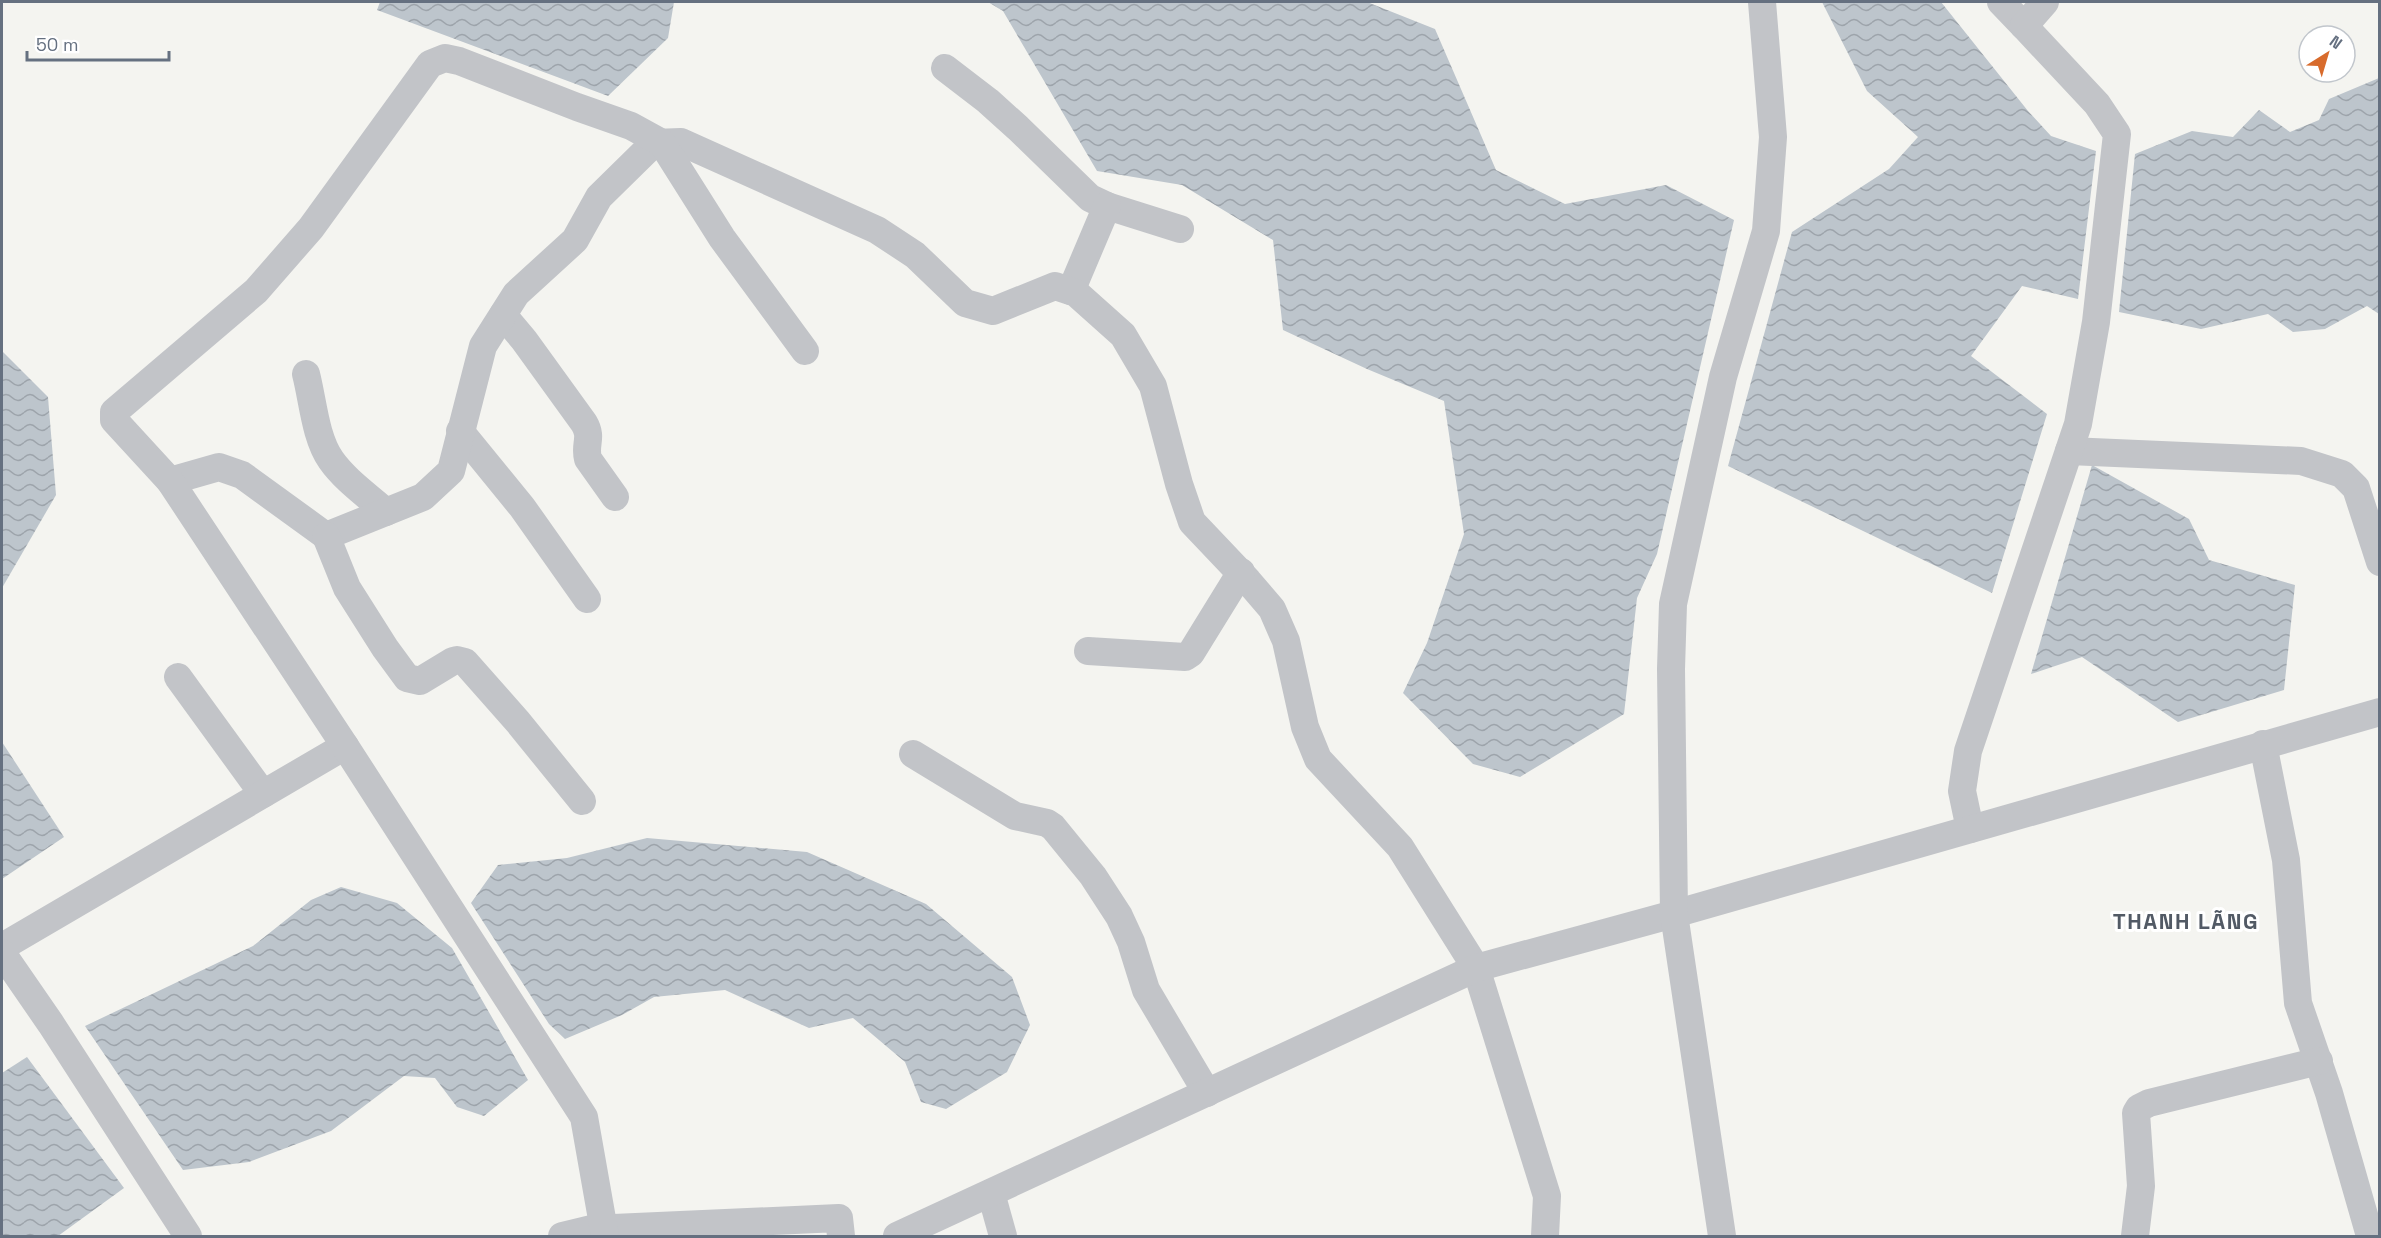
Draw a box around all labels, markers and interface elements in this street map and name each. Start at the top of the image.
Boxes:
scale bar [27,24,170,62]
north arrow [2297,24,2357,84]
text: N [2325,31,2346,54]
text: 50 m [36,33,78,56]
district label: THANH LÃNG [2113,907,2259,935]

